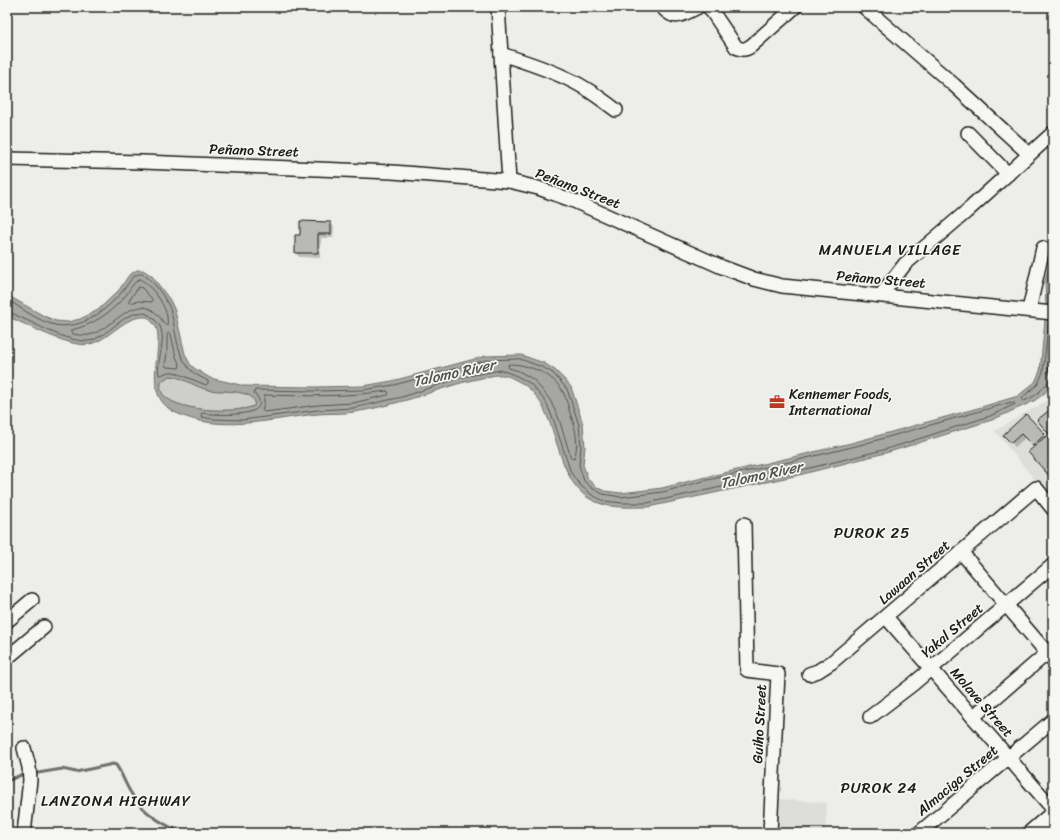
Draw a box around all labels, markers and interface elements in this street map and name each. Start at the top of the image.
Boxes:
street label: Peñano Street [209,136,299,165]
street label: Peñano Street [532,161,624,216]
district label: MANUELA VILLAGE [819,237,962,263]
street label: Peñano Street [835,263,927,296]
water label: Talomo River [411,351,500,394]
place label: Kennemer Foods, International [788,382,893,423]
office icon: Kennemer Foods, International [768,393,786,411]
water label: Talomo River [718,453,807,496]
district label: PUROK 25 [834,520,910,546]
street label: Lawaan Street [873,534,956,611]
street label: Yakal Street [915,597,989,664]
street label: Molave Street [944,661,1020,743]
street label: Guiho Street [745,684,774,764]
street label: Almaciga Street [910,738,1004,823]
district label: PUROK 24 [841,775,917,801]
district label: LANZONA HIGHWAY [41,788,192,814]

